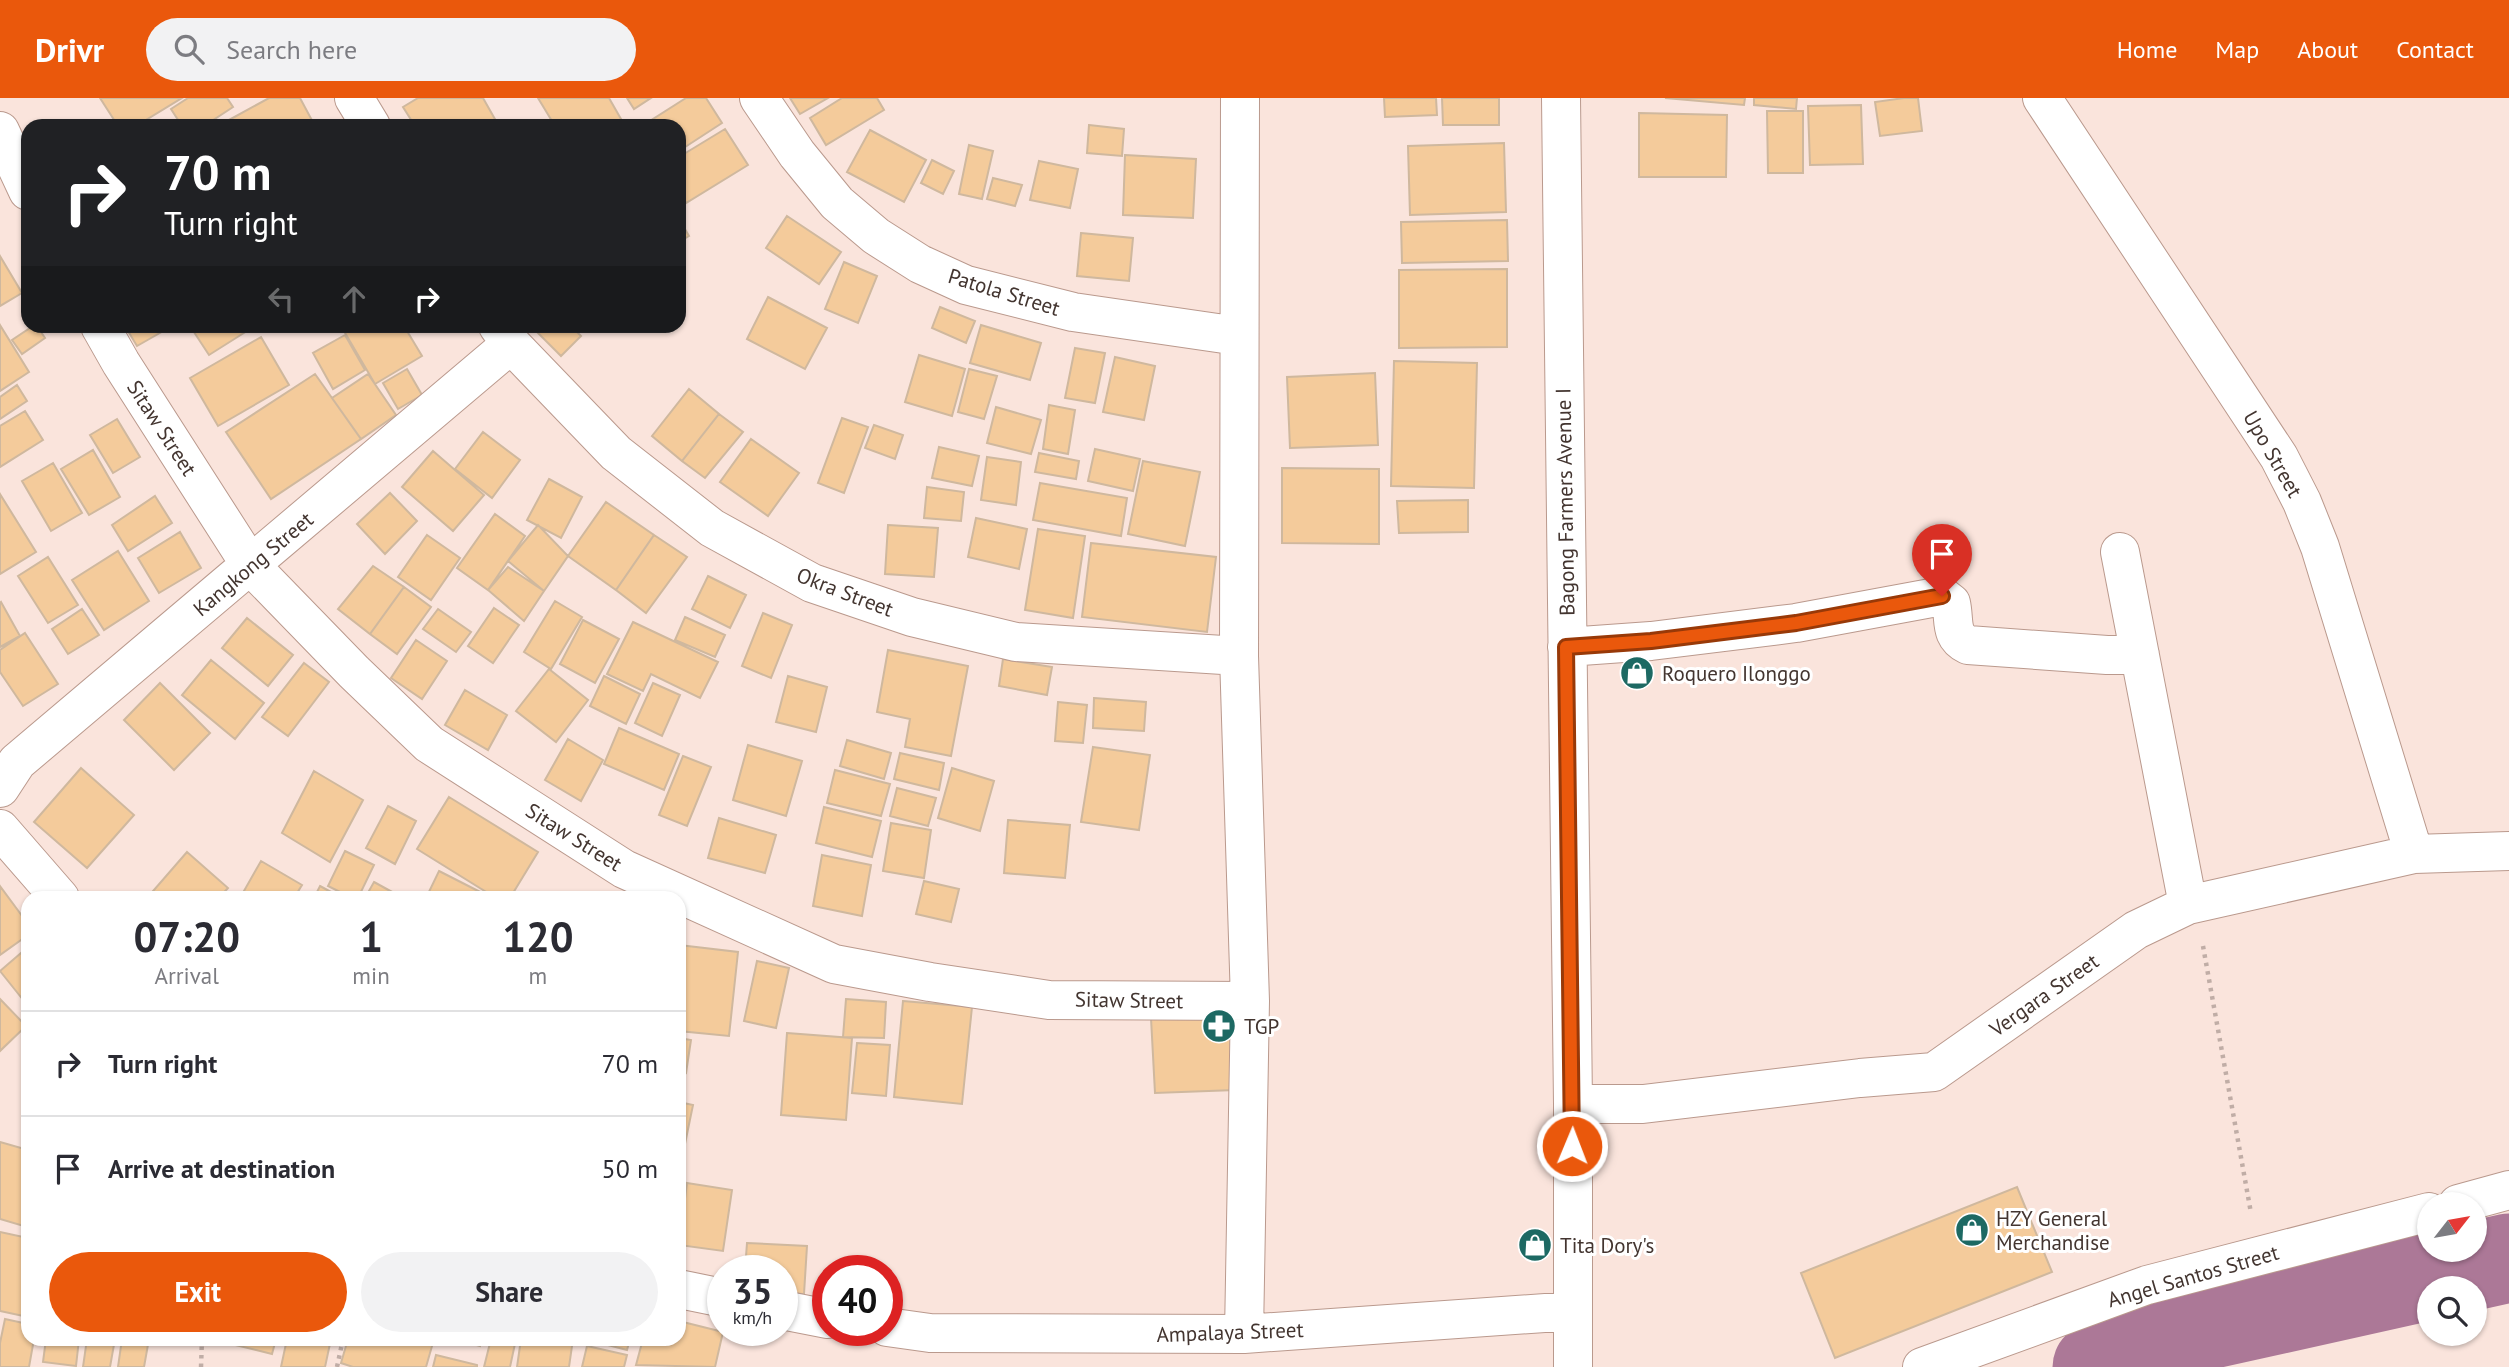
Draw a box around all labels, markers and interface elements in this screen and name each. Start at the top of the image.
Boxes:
search box [146,18,636,81]
text: Drivr [35,28,104,71]
icon: search [170,30,208,68]
text: Search here [226,33,357,66]
text: Home [2117,34,2177,65]
text: Map [2215,34,2259,65]
text: About [2297,34,2358,65]
text: Contact [2396,34,2474,65]
text: 70 m [164,140,271,204]
icon: right [49,147,140,238]
text: Turn right [164,202,298,244]
street label: Patola Street [945,262,1063,322]
icon: left [262,280,300,318]
icon: ahead [335,280,373,318]
icon: right [408,280,446,318]
street label: Sitaw Street [121,375,203,481]
street label: Bagong Farmers Avenue I [1550,388,1580,616]
street label: Upo Street [2237,406,2309,502]
street label: Kangkong Street [187,506,319,622]
pin [1912,524,1972,596]
icon: arrive [1923,535,1961,573]
street label: Okra Street [793,561,897,623]
shop icon: Roquero Ilonggo [1618,654,1656,692]
place label: Roquero Ilonggo [1662,660,1811,687]
street label: Sitaw Street [521,797,627,877]
text: 07:20 [133,909,240,964]
text: 1 [359,909,383,964]
text: 120 [502,909,574,964]
street label: Vergara Street [1983,948,2104,1043]
text: Arrival [154,961,219,990]
text: min [352,961,390,990]
text: m [529,961,547,990]
street label: Sitaw Street [1075,986,1183,1014]
pharmacy icon: TGP [1200,1007,1238,1045]
place label: TGP [1244,1013,1279,1040]
icon: right [49,1045,87,1083]
text: Turn right [108,1047,217,1080]
text: 70 m [602,1047,658,1080]
position arrow [1535,1109,1609,1183]
icon: arrive [49,1150,87,1188]
text: Arrive at destination [108,1152,335,1185]
text: 50 m [602,1152,658,1185]
north arrow [2417,1192,2487,1262]
map controls [2417,1192,2487,1346]
place label: HZY General Merchandise [1996,1205,2110,1256]
shop icon: HZY General Merchandise [1953,1211,1991,1249]
shop icon: Tita Dory's [1516,1226,1554,1264]
place label: Tita Dory's [1560,1232,1654,1259]
street label: Angel Santos Street [2104,1239,2282,1313]
button: Exit [49,1252,347,1332]
button: Share [361,1252,658,1332]
speed limit sign: 40 [812,1255,903,1346]
text: 35 [733,1268,772,1314]
button: search [2417,1276,2487,1346]
text: km/h [733,1306,772,1329]
street label: Ampalaya Street [1156,1316,1304,1348]

